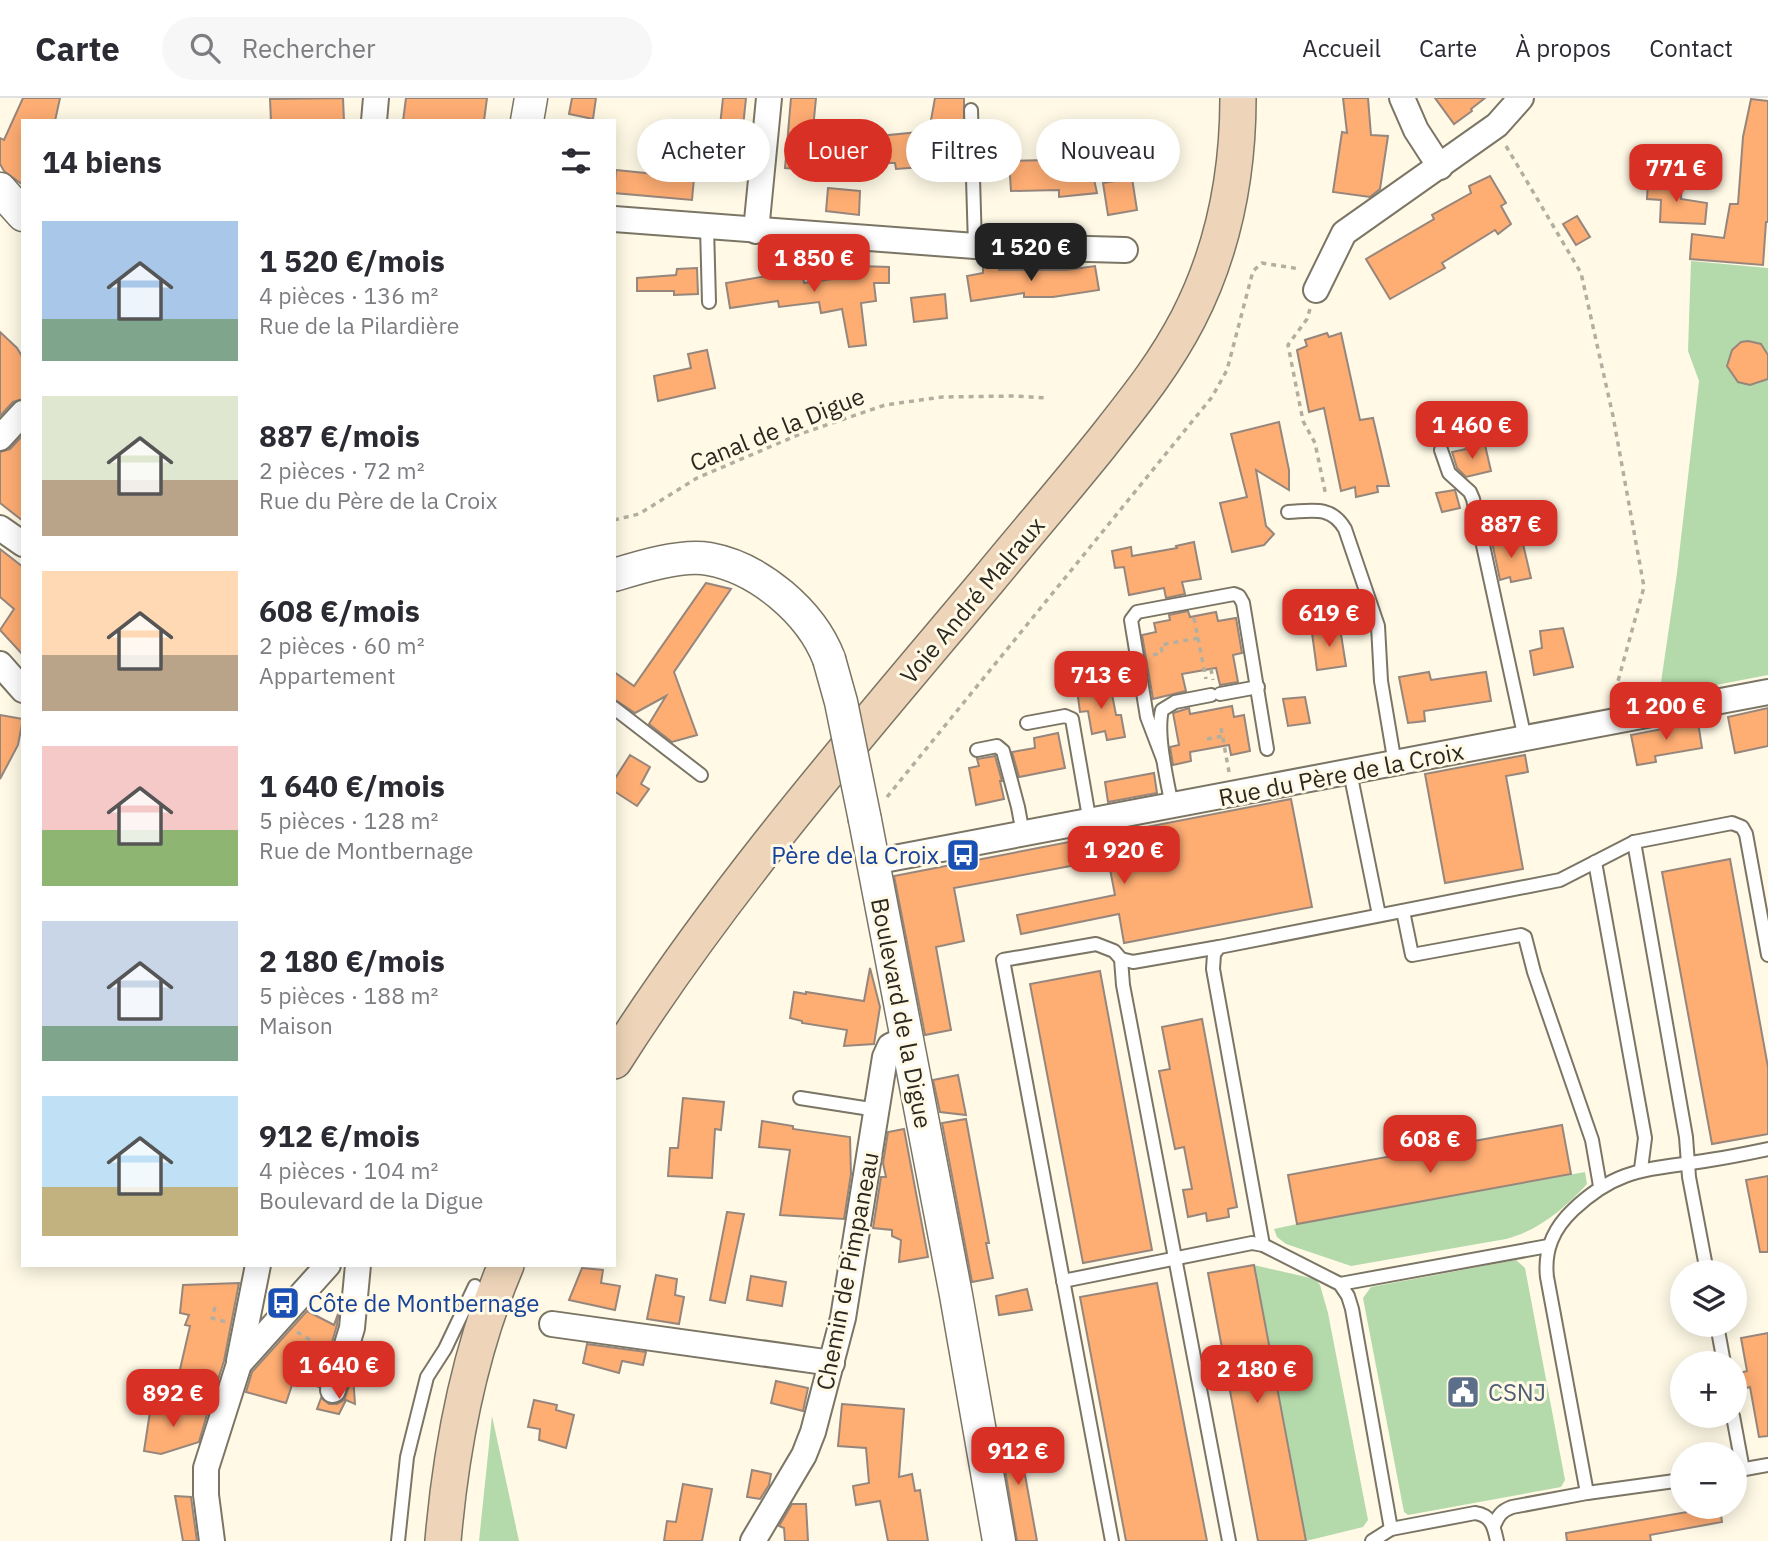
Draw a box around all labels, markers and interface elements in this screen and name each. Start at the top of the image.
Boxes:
search box [162,17,652,80]
text: Carte [35,27,120,70]
icon: search [186,29,224,67]
text: Rechercher [242,31,376,65]
text: Accueil [1302,32,1381,64]
text: Carte [1419,32,1477,64]
text: À propos [1515,32,1611,64]
text: Contact [1649,32,1733,64]
chip: Acheter [637,119,770,182]
chip: Louer [784,119,892,182]
chip: Filtres [906,119,1022,182]
chip: Nouveau [1036,119,1180,182]
text: 14 biens [42,142,162,181]
icon: filters [557,142,595,180]
pin: 771 € [1627,144,1725,204]
text: 771 € [1645,152,1707,182]
pin: 1 520 € [966,223,1096,283]
text: 1 520 € [991,231,1071,261]
pin: 1 850 € [749,234,879,294]
text: 1 520 €/mois [259,241,445,280]
text: 1 850 € [774,242,854,272]
icon: home [98,249,182,333]
text: 4 pièces · 136 m² [259,280,438,310]
text: Rue de la Pilardière [259,310,459,340]
street label: Canal de la Digue [685,379,869,479]
pin: 1 460 € [1407,402,1537,461]
text: 1 460 € [1432,409,1512,439]
text: 887 €/mois [259,416,420,455]
icon: home [98,424,182,508]
text: 2 pièces · 72 m² [259,455,425,485]
text: Rue du Père de la Croix [259,485,497,515]
pin: 887 € [1462,500,1560,560]
text: 887 € [1480,508,1542,538]
street label: Voie André Malraux [893,510,1051,690]
pin: 619 € [1280,589,1378,649]
text: 608 €/mois [259,591,420,630]
text: 619 € [1298,597,1360,627]
icon: home [98,599,182,683]
text: 2 pièces · 60 m² [259,630,425,660]
pin: 713 € [1052,652,1150,711]
text: 713 € [1070,659,1132,689]
text: Appartement [259,660,396,690]
pin: 1 200 € [1601,682,1731,742]
text: 1 200 € [1626,690,1706,720]
street label: Rue du Père de la Croix [1216,735,1466,813]
text: 1 640 €/mois [259,766,445,805]
icon: home [98,774,182,858]
text: 5 pièces · 128 m² [259,805,438,835]
pin: 1 920 € [1059,826,1189,886]
text: 1 920 € [1084,834,1164,864]
text: Rue de Montbernage [259,835,473,865]
bus stop icon: Père de la Croix [944,836,982,874]
place label: Père de la Croix [771,839,939,871]
street label: Boulevard de la Digue [864,895,940,1131]
text: 2 180 €/mois [259,941,445,980]
icon: home [98,949,182,1033]
text: 5 pièces · 188 m² [259,980,438,1010]
text: Maison [259,1010,333,1040]
text: 912 €/mois [259,1116,420,1155]
pin: 608 € [1381,1116,1479,1175]
text: 608 € [1399,1123,1461,1153]
icon: home [98,1124,182,1208]
street label: Chemin de Pimpaneau [808,1149,886,1393]
text: 4 pièces · 104 m² [259,1155,438,1185]
text: Boulevard de la Digue [259,1185,483,1215]
map controls [1670,1260,1747,1519]
button: layers [1670,1260,1747,1337]
bus stop icon: Côte de Montbernage [264,1284,302,1322]
place label: Côte de Montbernage [308,1287,539,1319]
pin: 1 640 € [274,1342,404,1401]
pin: 2 180 € [1192,1346,1322,1405]
text: 1 640 € [299,1349,379,1379]
button: + [1670,1351,1747,1428]
text: 2 180 € [1217,1353,1297,1383]
pin: 892 € [124,1370,222,1429]
public building icon: CSNJ [1444,1373,1482,1411]
place label: CSNJ [1488,1376,1546,1408]
text: 892 € [142,1377,204,1407]
pin: 912 € [969,1428,1067,1487]
text: 912 € [987,1435,1049,1465]
button: − [1670,1442,1747,1519]

